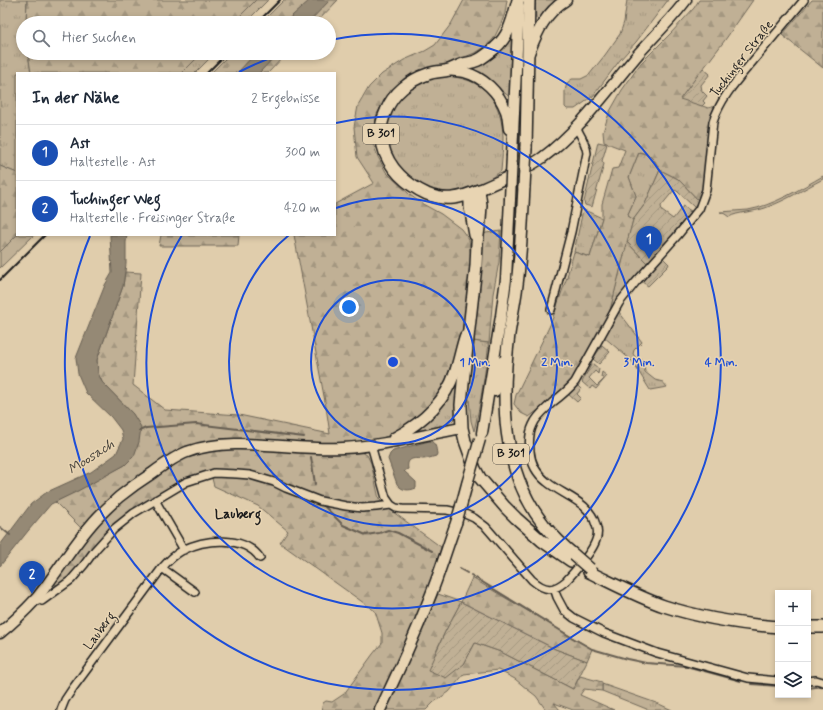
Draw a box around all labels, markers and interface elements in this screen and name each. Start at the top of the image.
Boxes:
search box [16,16,336,60]
street label: Tuchinger Straße [706,17,779,102]
icon: search [30,27,52,49]
text: Hier suchen [62,28,136,48]
text: In der Nähe [32,87,120,109]
text: 2 Ergebnisse [251,90,320,107]
road number: B 301 [363,124,399,144]
text: Ast [70,134,90,154]
text: 1 [42,144,48,161]
text: 300 m [285,144,320,161]
text: Haltestelle · Ast [70,154,156,171]
text: Tuchinger Weg [70,190,161,210]
text: 2 [42,200,48,217]
text: 420 m [284,200,320,217]
text: Haltestelle · Freisinger Straße [70,210,235,227]
pin: 1 [636,226,662,259]
your location [339,297,359,317]
centre of rings [386,355,400,369]
text: 1 Min. [459,355,491,371]
text: 2 Min. [541,355,573,371]
text: 3 Min. [623,355,655,371]
text: 4 Min. [705,355,738,371]
water label: Moosach [64,435,118,479]
road number: B 301 [493,444,529,464]
district label: Lauberg [215,505,262,526]
pin: 2 [19,561,45,594]
map controls [775,590,811,698]
button: + [775,590,811,626]
street label: Lauberg [80,609,121,655]
button: − [775,626,811,662]
button: layers [775,662,811,698]

